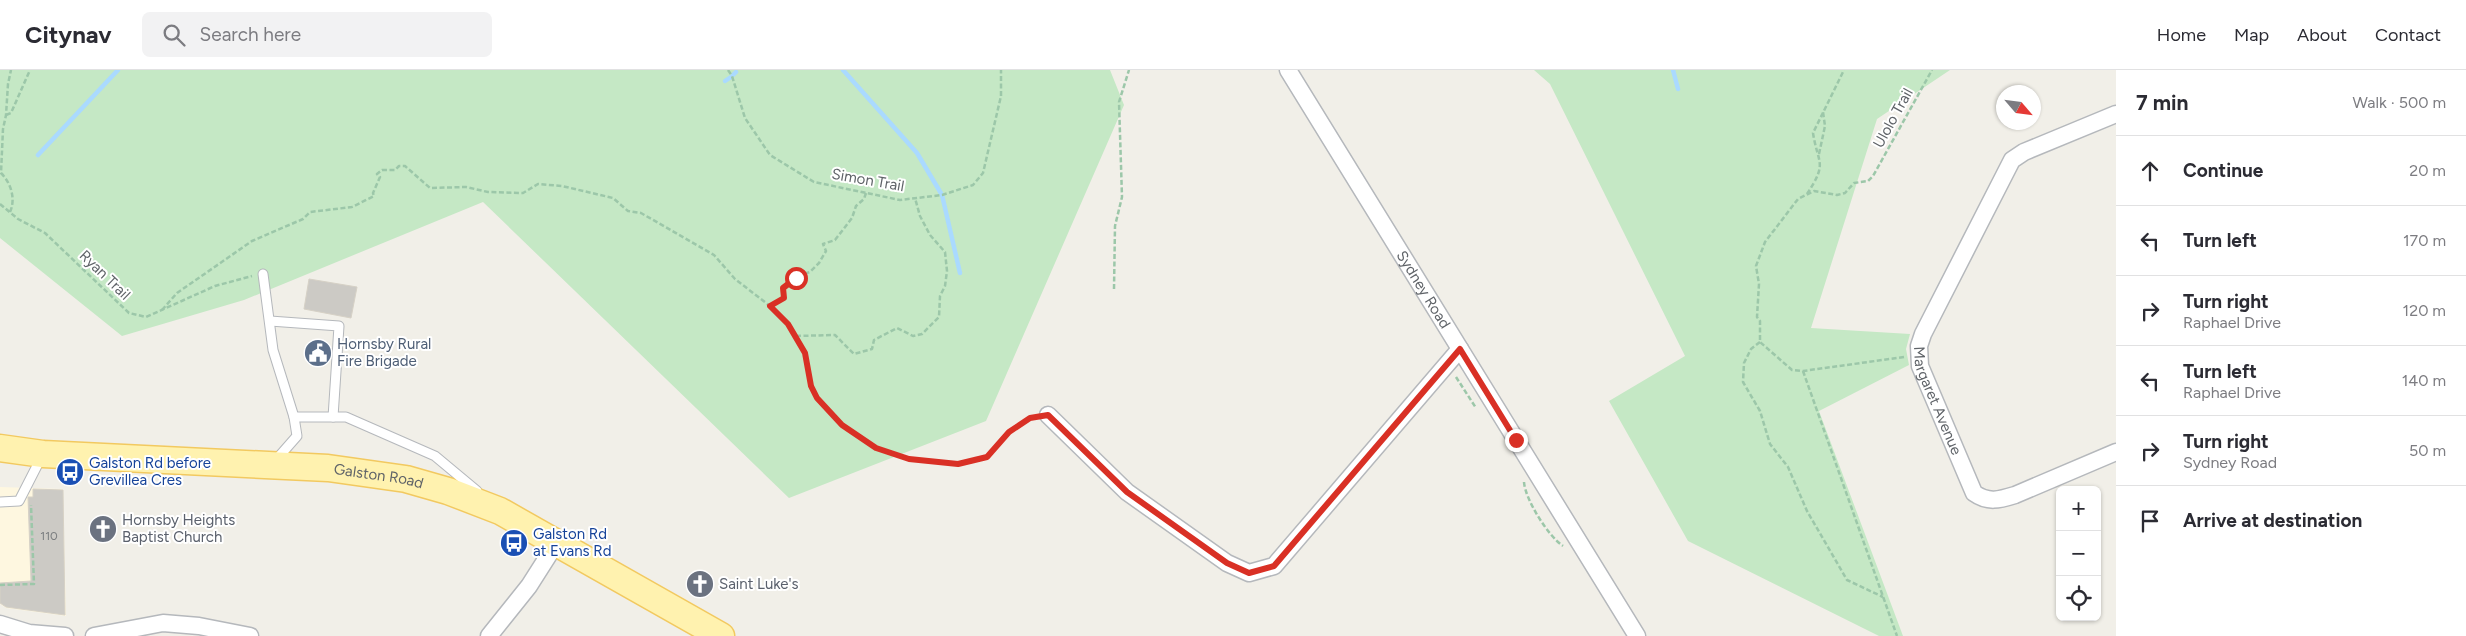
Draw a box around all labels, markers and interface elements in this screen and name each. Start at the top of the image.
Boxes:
search box [142,12,492,57]
text: Citynav [25,20,112,49]
icon: search [160,21,188,49]
text: Search here [200,23,301,46]
text: Home [2157,24,2206,46]
text: Map [2234,24,2269,46]
text: About [2297,24,2347,46]
text: Contact [2375,24,2441,46]
street label: Ulolo Trail [1869,85,1917,151]
north arrow [1996,85,2041,130]
text: 7 min [2136,90,2188,115]
text: Walk · 500 m [2353,93,2446,112]
icon: ahead [2136,157,2164,185]
text: Continue [2183,159,2263,182]
text: 20 m [2409,161,2446,180]
street label: Simon Trail [830,165,906,195]
icon: left [2136,227,2164,255]
text: Turn left [2183,229,2257,252]
text: 170 m [2403,231,2446,250]
street label: Ryan Trail [76,246,134,304]
street label: Sydney Road [1393,247,1454,332]
route start [785,267,808,290]
text: Turn right [2183,290,2269,313]
icon: right [2136,297,2164,325]
text: 120 m [2403,301,2446,320]
text: Raphael Drive [2183,313,2281,332]
place label: Hornsby Rural Fire Brigade [337,335,431,370]
public building icon: Hornsby Rural Fire Brigade [303,338,333,368]
street label: Margaret Avenue [1910,346,1966,458]
text: Turn left [2183,360,2257,383]
icon: left [2136,367,2164,395]
text: 140 m [2402,371,2446,390]
text: Raphael Drive [2183,383,2281,402]
route end [1505,429,1528,452]
text: Turn right [2183,430,2269,453]
icon: right [2136,437,2164,465]
text: 50 m [2409,441,2446,460]
text: Sydney Road [2183,453,2277,472]
place label: Galston Rd before Grevillea Cres [89,454,211,489]
bus stop icon: Galston Rd before Grevillea Cres [55,457,85,487]
street label: Galston Road [333,460,425,493]
map controls [2056,486,2101,621]
button: + [2056,486,2101,531]
icon: arrive [2136,507,2164,535]
text: Arrive at destination [2183,509,2362,532]
place label: Hornsby Heights Baptist Church [122,511,235,546]
church icon: Hornsby Heights Baptist Church [88,514,118,544]
place label: Galston Rd at Evans Rd [533,525,611,560]
bus stop icon: Galston Rd at Evans Rd [499,528,529,558]
house number: 110 [40,529,58,543]
button: − [2056,531,2101,576]
church icon: Saint Luke's [685,569,715,599]
place label: Saint Luke's [719,575,799,593]
button: locate [2056,576,2101,621]

